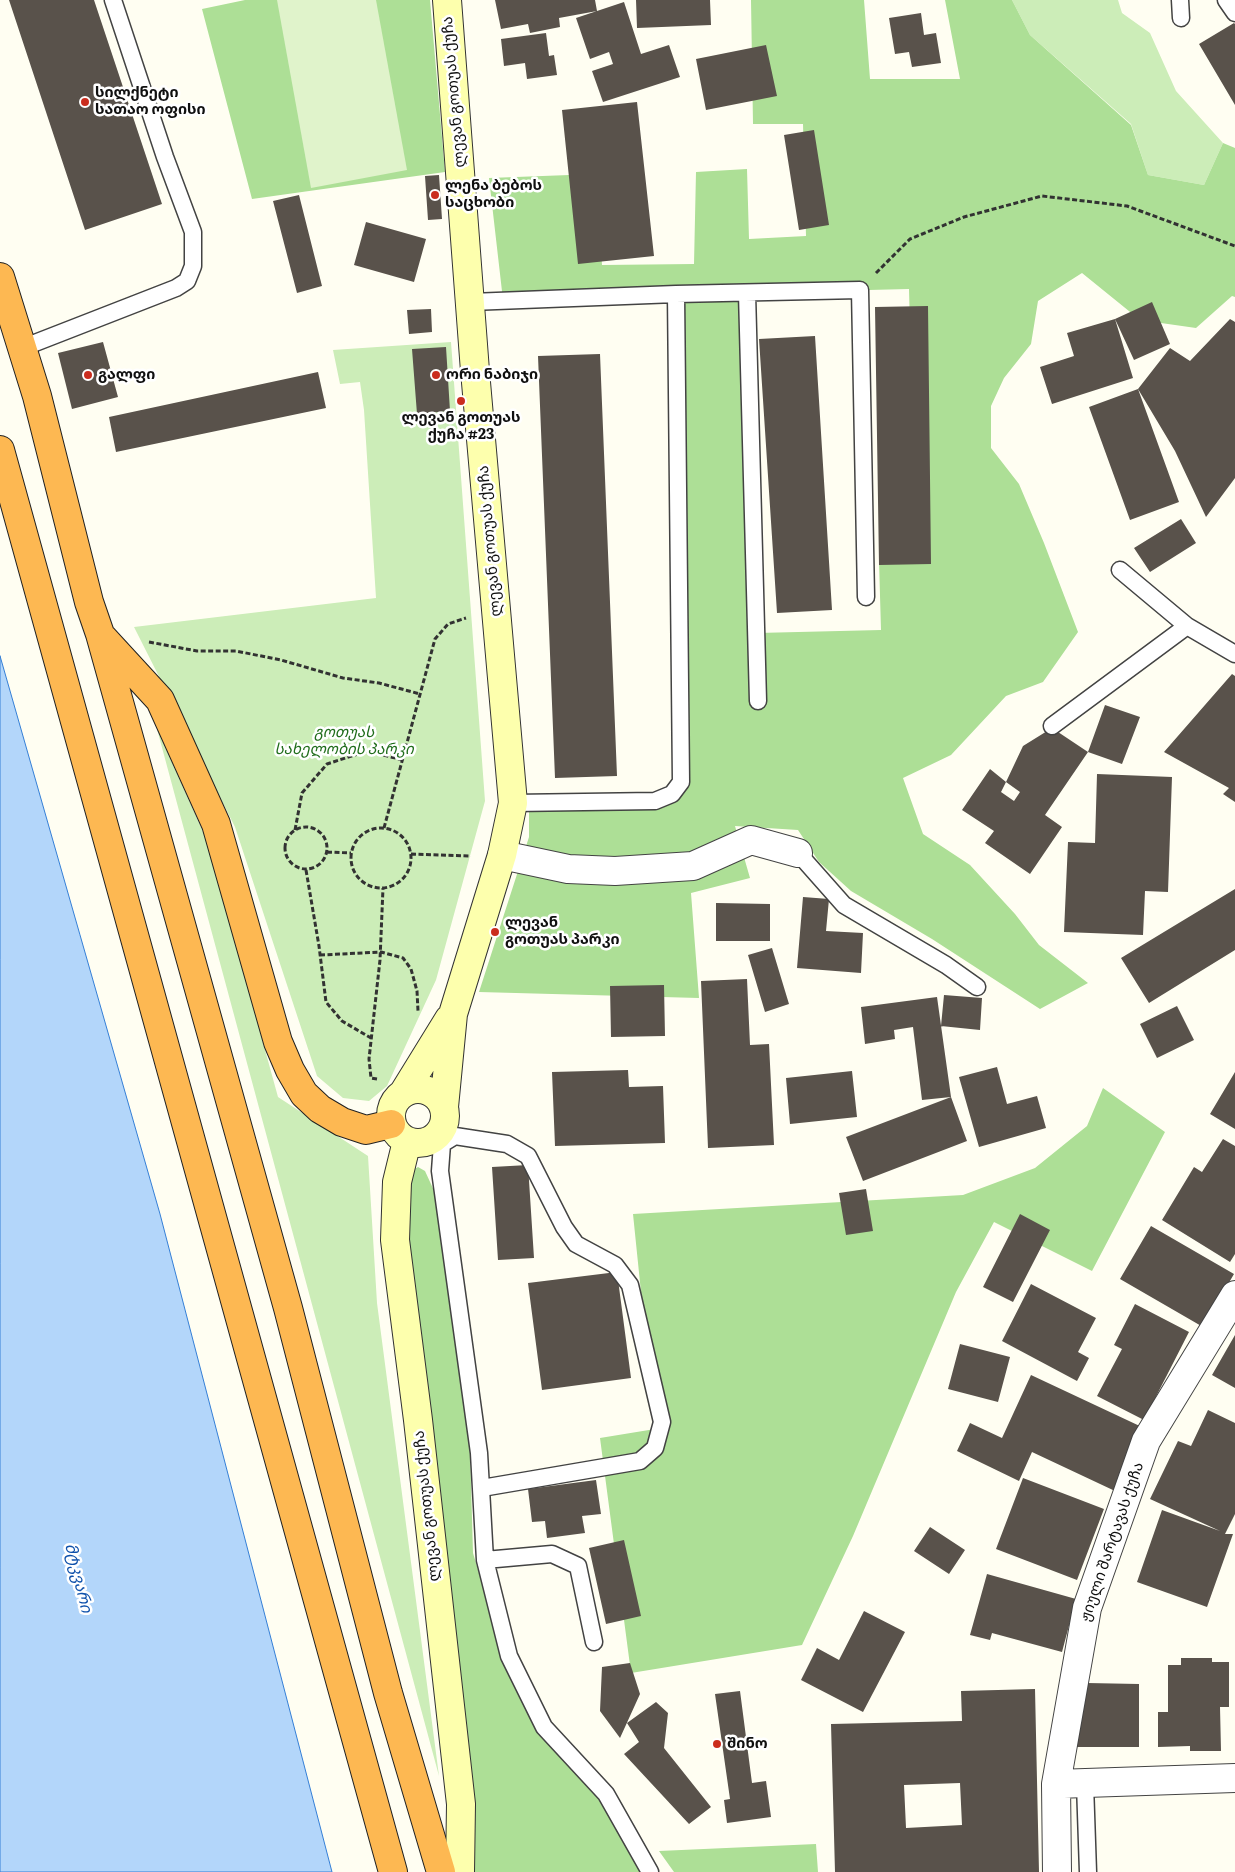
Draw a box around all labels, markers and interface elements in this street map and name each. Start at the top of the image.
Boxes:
street label: ლევან გოთუას ქუჩა [438,16,470,168]
place label: სილქნეტი სათაო ოფისი [95,84,206,119]
marker: სილქნეტი სათაო ოფისი [79,96,91,108]
place label: ლენა ბებოს საცხობი [445,177,542,212]
marker: ლენა ბებოს საცხობი [429,189,441,201]
place label: გალფი [98,366,155,384]
place label: ორი ნაბიჯი [446,366,538,384]
marker: გალფი [82,369,94,381]
marker: ორი ნაბიჯი [430,369,442,381]
marker: ლევან გოთუას ქუჩა #23 [455,395,467,407]
place label: ლევან გოთუას ქუჩა #23 [401,409,521,444]
street label: ლევან გოთუას ქუჩა [474,465,506,617]
park label: გოთუას სახელობის პარკი [274,724,414,759]
place label: ლევან გოთუას პარკი [505,914,620,949]
marker: ლევან გოთუას პარკი [489,926,501,938]
street label: ლევან გოთუას ქუჩა [410,1430,444,1582]
street label: ჟიული შარტავას ქუჩა [1076,1460,1148,1624]
water label: მტკვარი [60,1541,96,1615]
place label: შინო [727,1735,768,1753]
marker: შინო [711,1738,723,1750]

